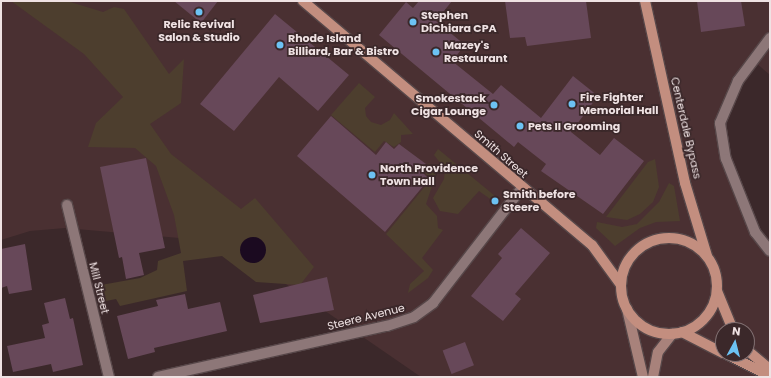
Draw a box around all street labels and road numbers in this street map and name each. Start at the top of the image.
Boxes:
street label: Centerdale Bypass [668,76,704,180]
street label: Smith Street [472,127,530,181]
street label: Mill Street [86,261,112,315]
street label: Steere Avenue [326,301,406,333]

